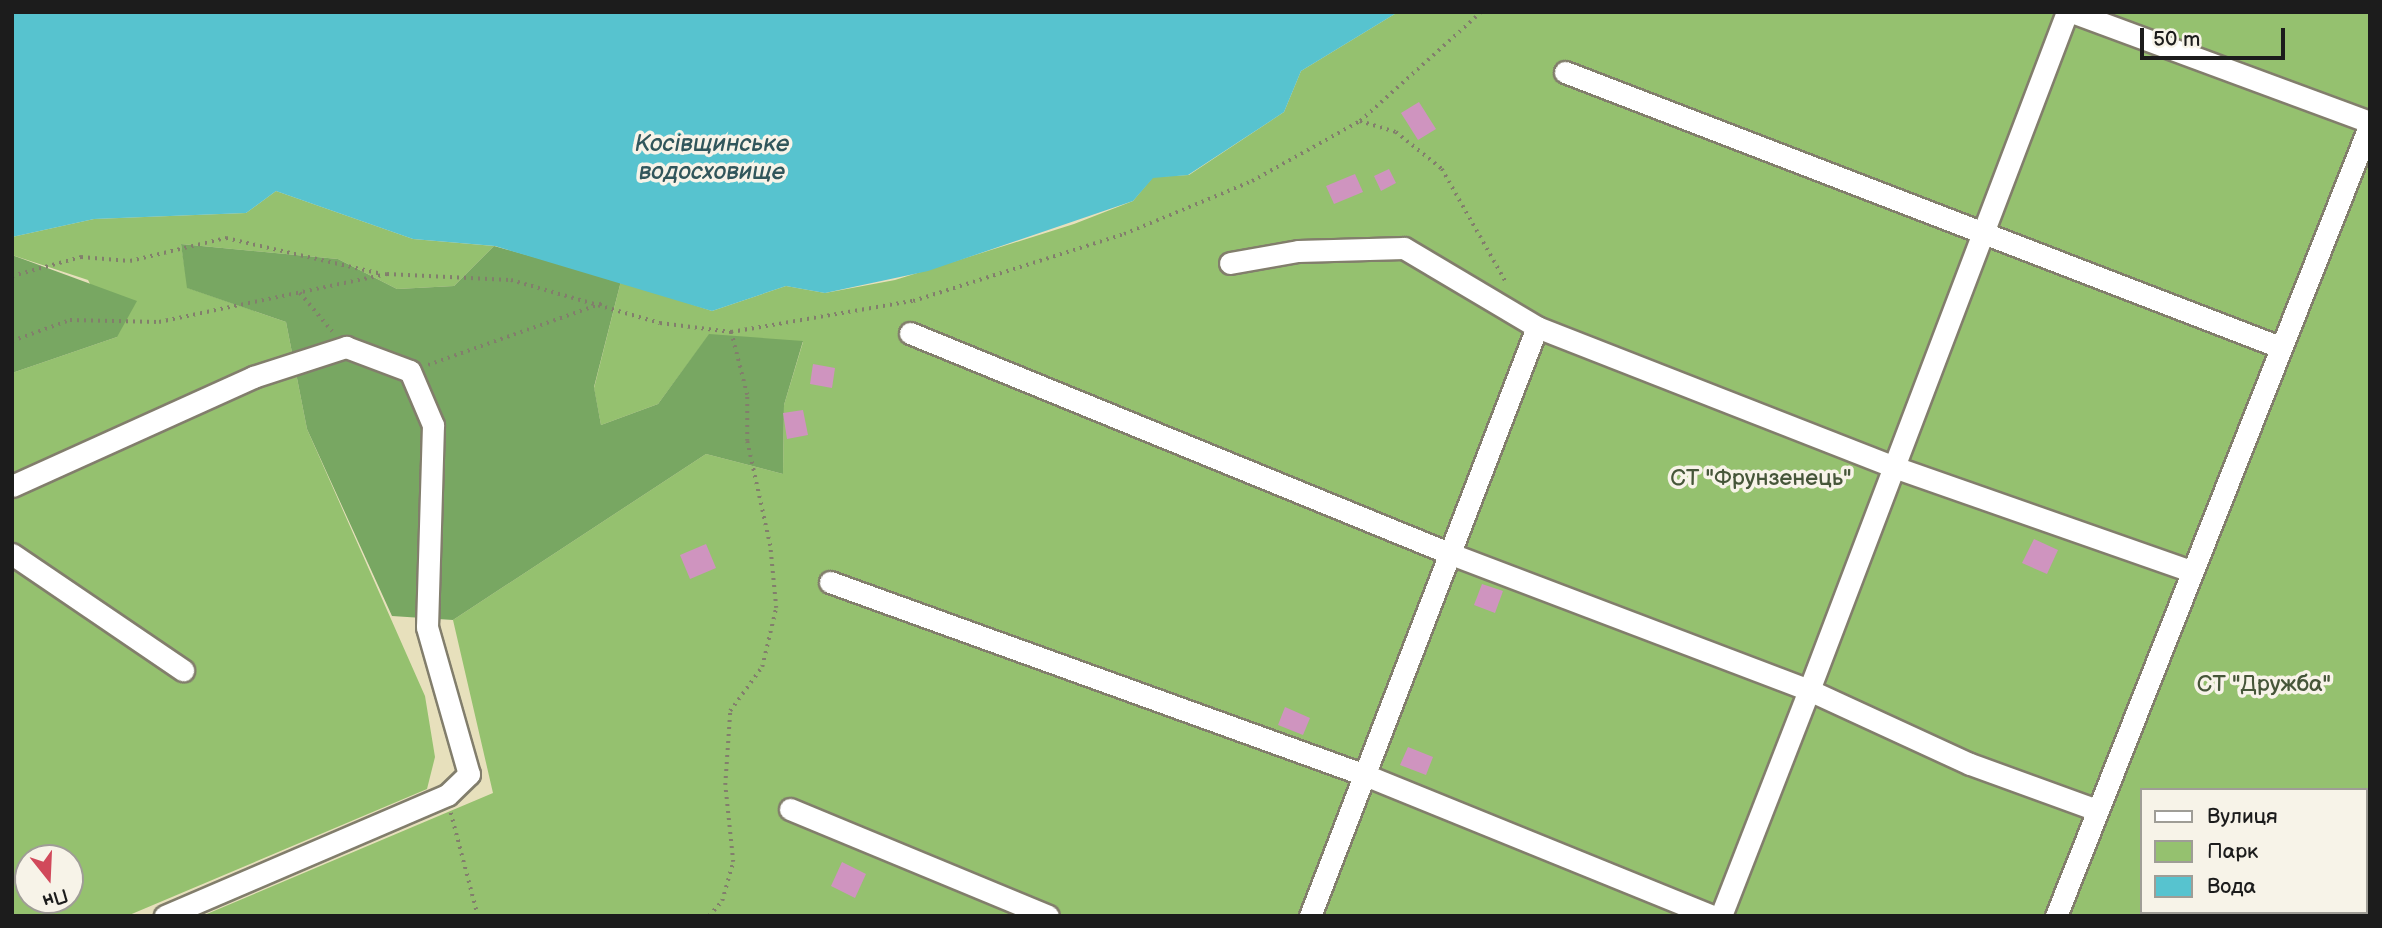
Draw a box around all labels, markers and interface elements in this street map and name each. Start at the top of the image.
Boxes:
scale bar [2144,14,2289,58]
text: 50 m [2153,27,2200,52]
water label: Косівщинське водосховище [635,130,789,186]
park label: СТ "Фрунзенець" [1670,464,1852,492]
park label: СТ "Дружба" [2197,670,2331,698]
legend [2140,788,2368,914]
text: Вулиця [2207,804,2278,829]
text: Парк [2207,839,2258,864]
north arrow [14,844,84,914]
text: Вода [2207,874,2256,899]
text: Пн [39,883,71,912]

